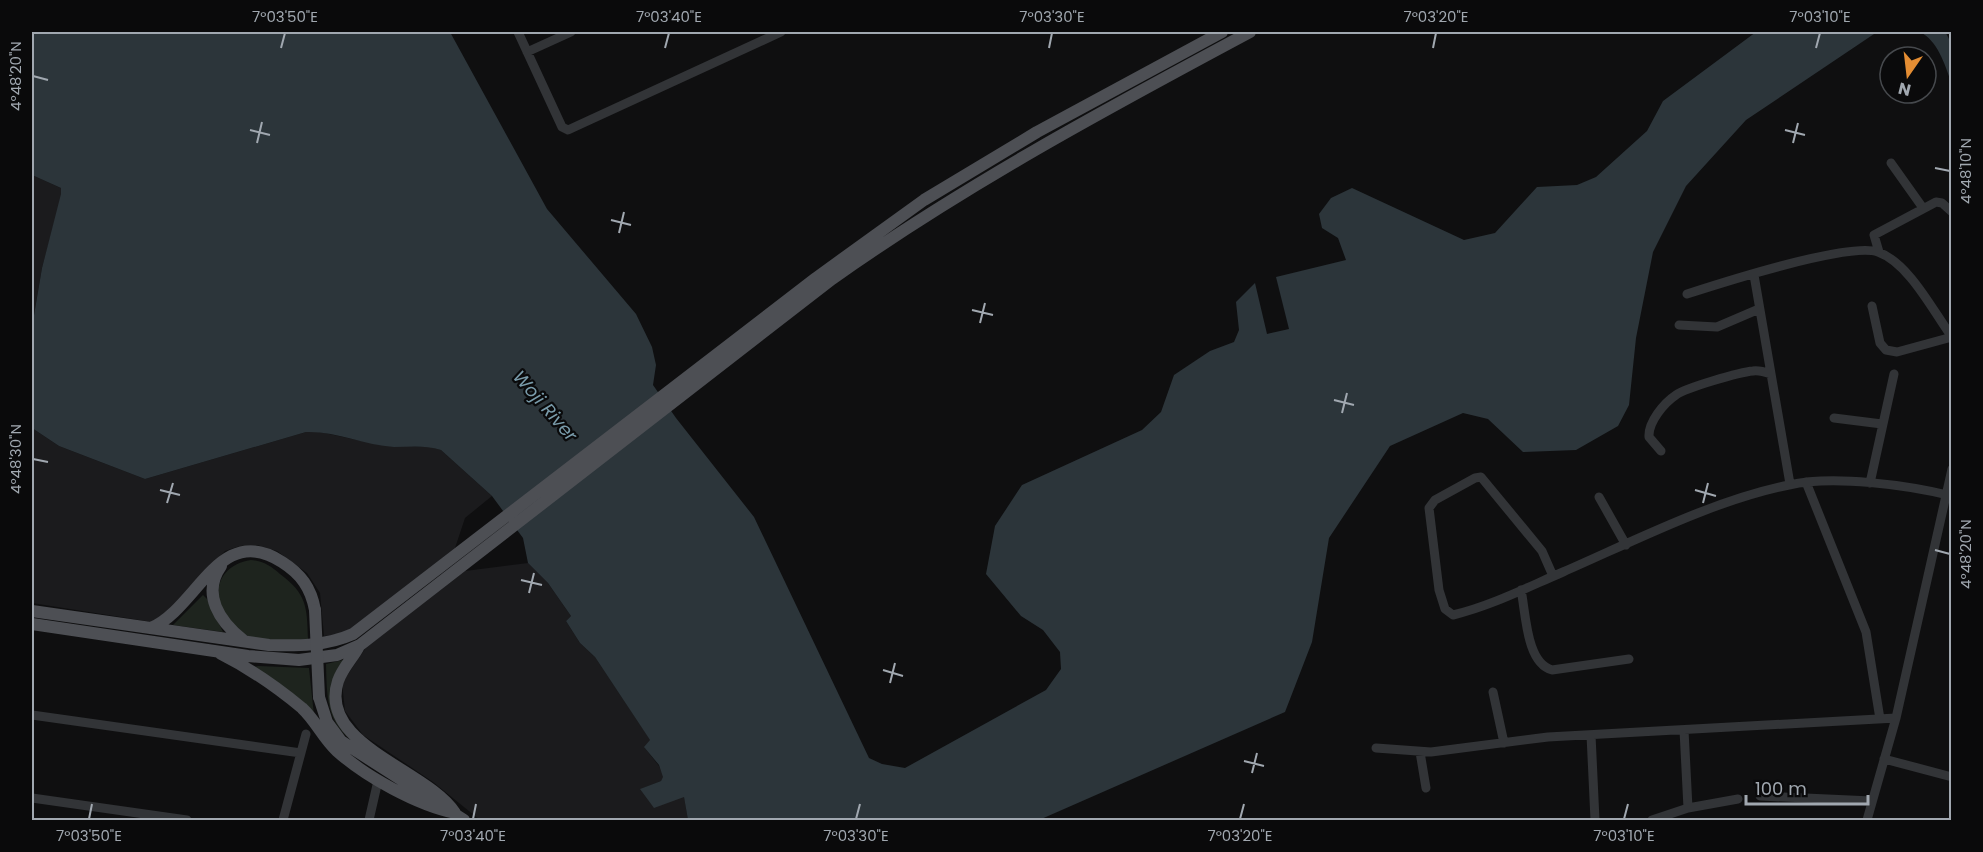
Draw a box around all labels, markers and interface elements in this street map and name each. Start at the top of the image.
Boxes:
text: 7°03'50"E [252,6,318,27]
text: 7°03'40"E [636,6,702,27]
text: 7°03'30"E [1019,6,1085,27]
text: 7°03'20"E [1403,6,1469,27]
text: 7°03'10"E [1789,6,1851,27]
text: 4°48'20"N [5,41,26,111]
north arrow [1878,45,1938,105]
text: N [1896,76,1913,102]
text: 4°48'10"N [1955,138,1976,204]
water label: Woji River [508,365,584,448]
text: 4°48'30"N [5,424,26,494]
text: 4°48'20"N [1955,519,1976,589]
scale bar [1746,768,1868,806]
text: 100 m [1755,776,1807,801]
text: 7°03'50"E [56,825,122,846]
text: 7°03'40"E [440,825,506,846]
text: 7°03'30"E [823,825,889,846]
text: 7°03'20"E [1207,825,1273,846]
text: 7°03'10"E [1593,825,1655,846]

